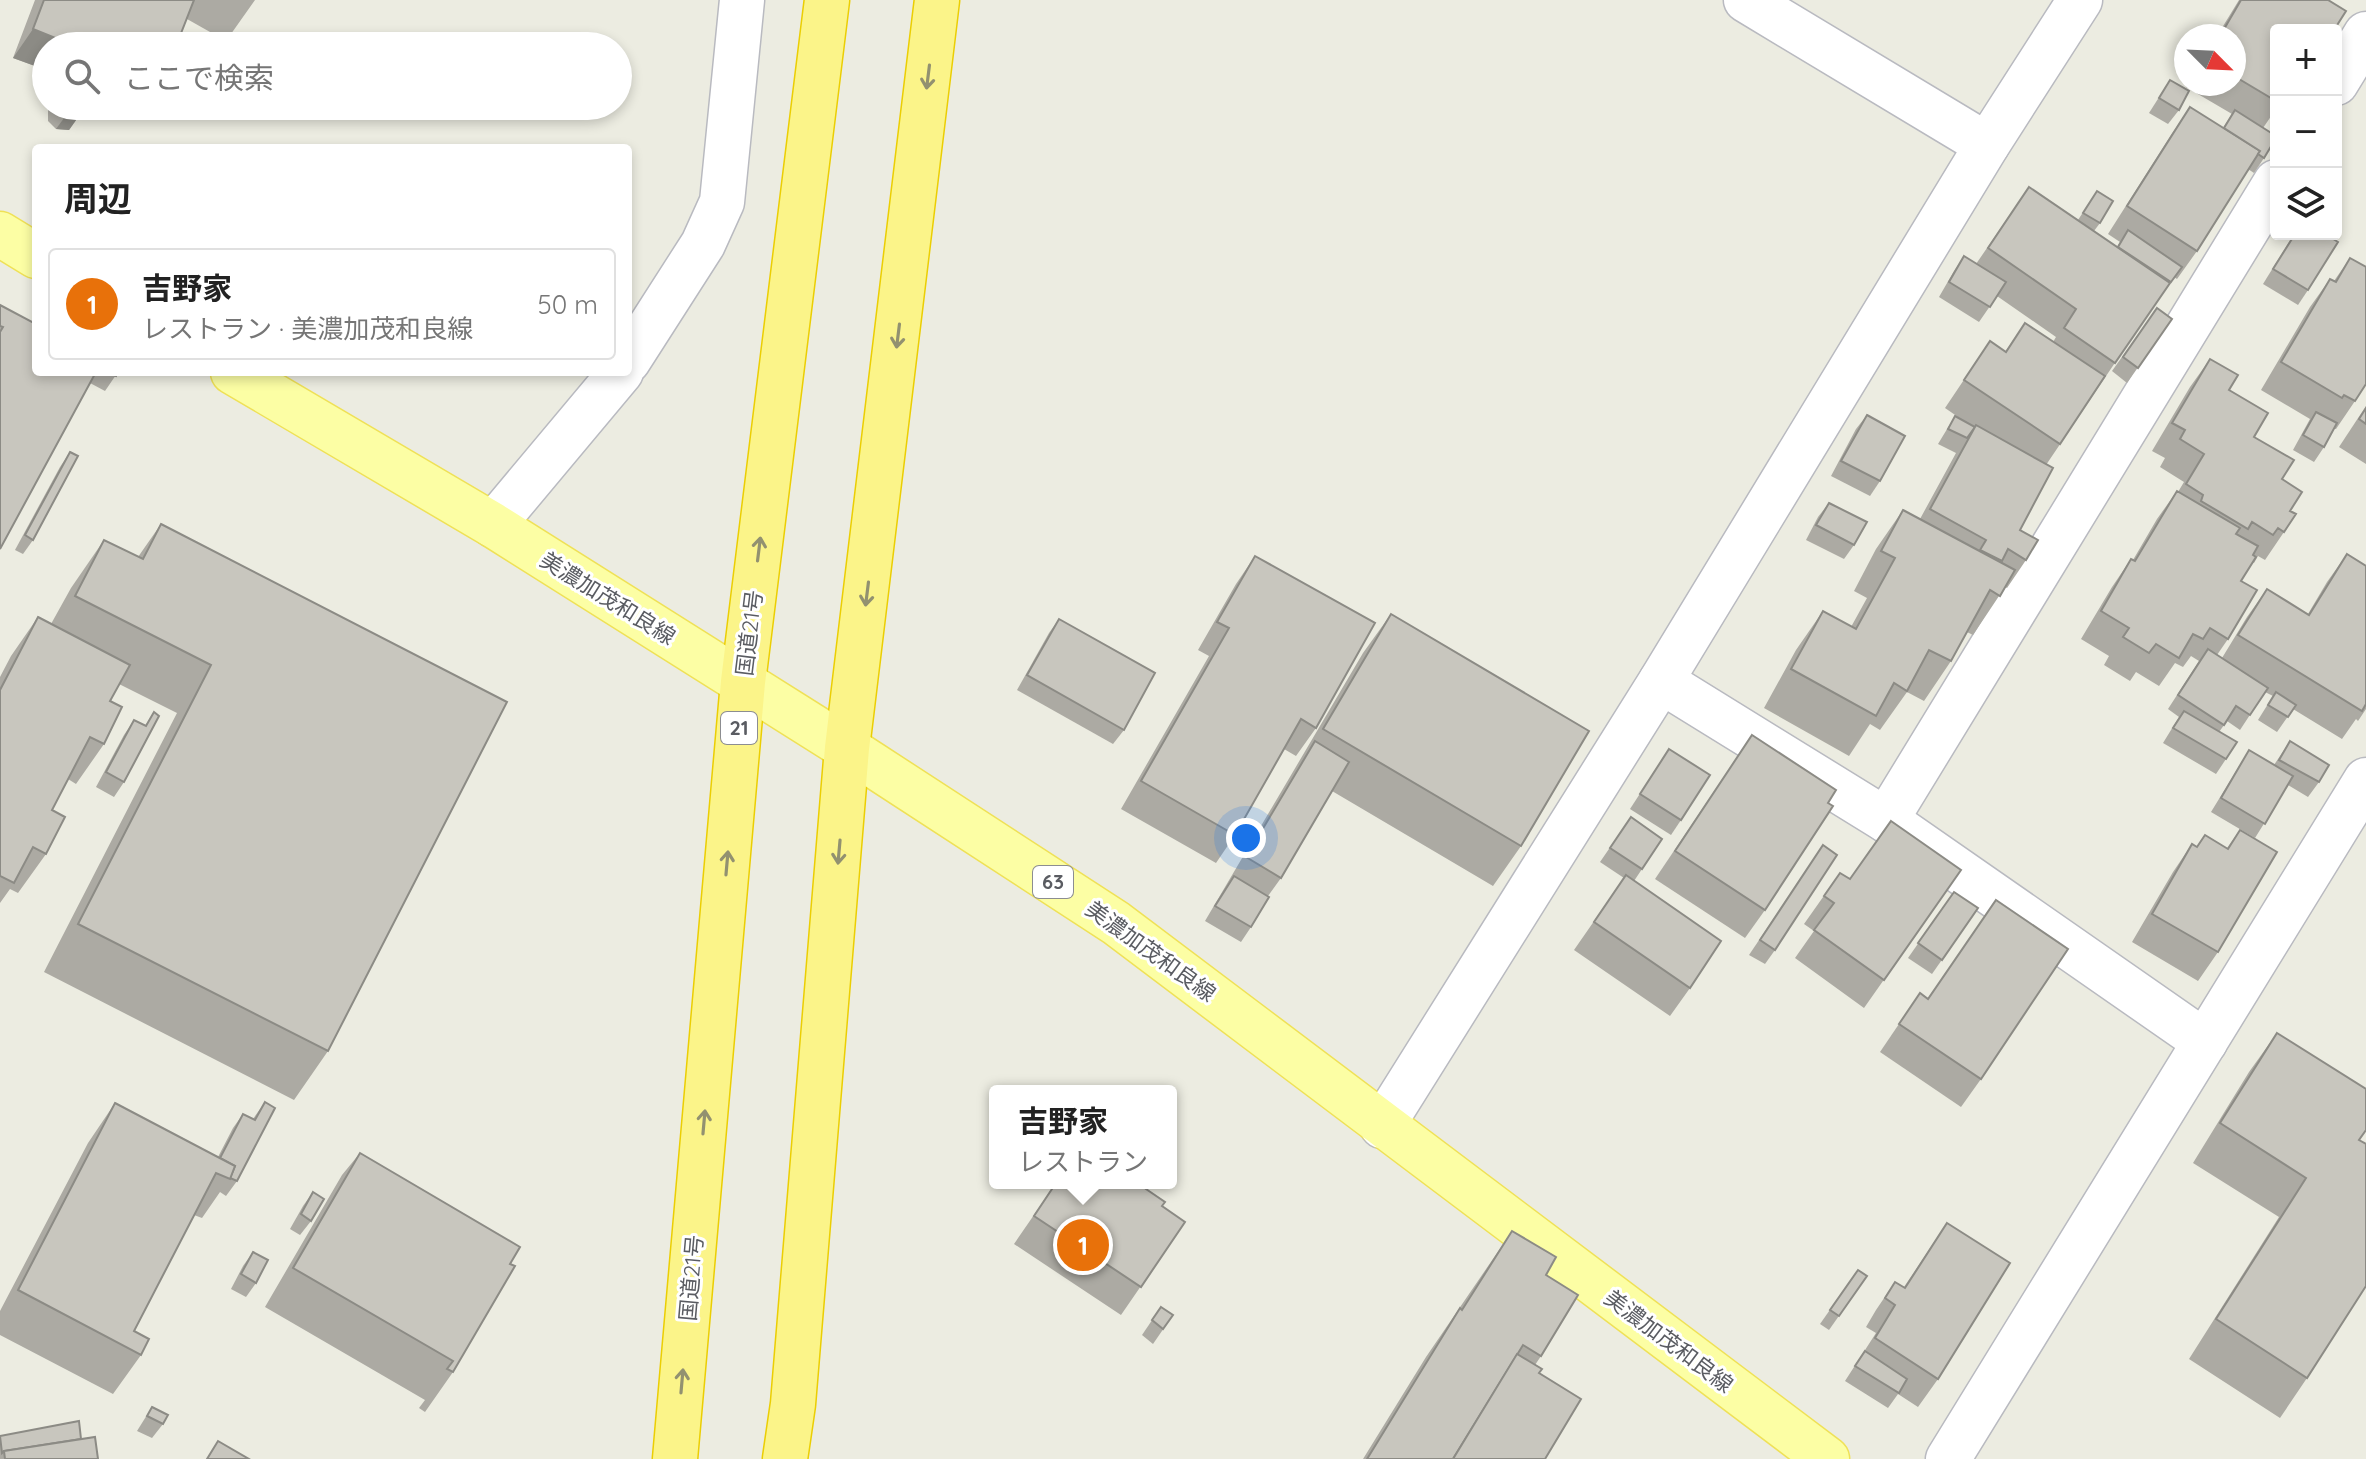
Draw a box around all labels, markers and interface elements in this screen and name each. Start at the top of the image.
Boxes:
north arrow [2174,24,2246,96]
map controls [2270,24,2342,240]
button: + [2270,24,2342,96]
search box [32,32,632,120]
icon: search [60,54,104,98]
text: ここで検索 [124,59,274,97]
one-way arrow [920,64,935,90]
button: − [2270,96,2342,168]
button: layers [2270,168,2342,240]
text: 周辺 [64,177,132,220]
text: 吉野家 [142,269,232,307]
text: 1 [87,288,97,321]
text: 50 m [538,288,598,321]
text: レストラン · 美濃加茂和良線 [142,312,473,345]
one-way arrow [891,322,906,349]
one-way arrow [752,536,767,563]
street label: 美濃加茂和良線 [535,545,681,651]
one-way arrow [859,580,874,607]
street label: 国道21号 [730,588,768,678]
road number: 21 [721,712,757,744]
your location [1226,818,1266,858]
one-way arrow [831,838,846,865]
one-way arrow [720,850,735,877]
road number: 63 [1033,866,1073,898]
street label: 美濃加茂和良線 [1080,894,1222,1008]
popup [989,1085,1177,1189]
text: 吉野家 [1018,1102,1108,1140]
one-way arrow [697,1109,712,1136]
text: レストラン [1018,1145,1148,1178]
pin: 1 [1057,1215,1109,1275]
street label: 国道21号 [673,1234,709,1322]
street label: 美濃加茂和良線 [1599,1283,1739,1399]
one-way arrow [674,1368,689,1395]

